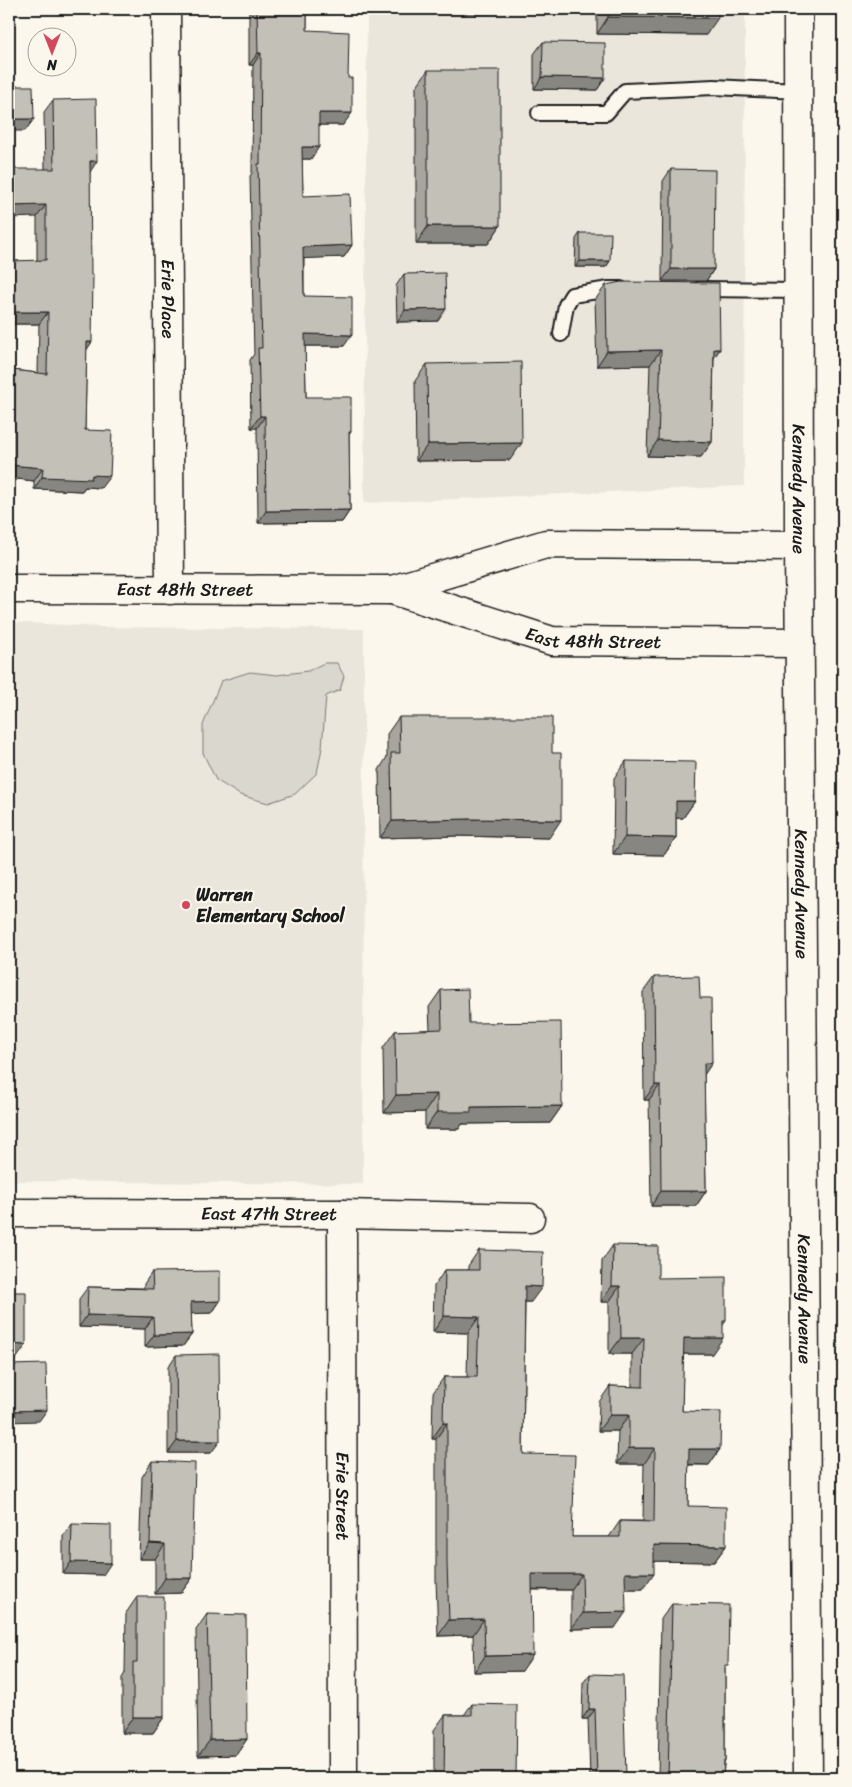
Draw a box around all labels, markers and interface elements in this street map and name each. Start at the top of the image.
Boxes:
north arrow [28,28,78,78]
text: N [47,52,58,77]
street label: Erie Place [152,259,184,339]
street label: Kennedy Avenue [783,424,815,554]
street label: East 48th Street [117,573,253,606]
street label: East 48th Street [521,618,662,658]
street label: Kennedy Avenue [785,829,818,959]
place label: Warren Elementary School [196,879,345,932]
marker: Warren Elementary School [180,899,192,911]
street label: East 47th Street [201,1198,337,1230]
street label: Kennedy Avenue [788,1234,821,1364]
street label: Erie Street [326,1452,359,1541]

